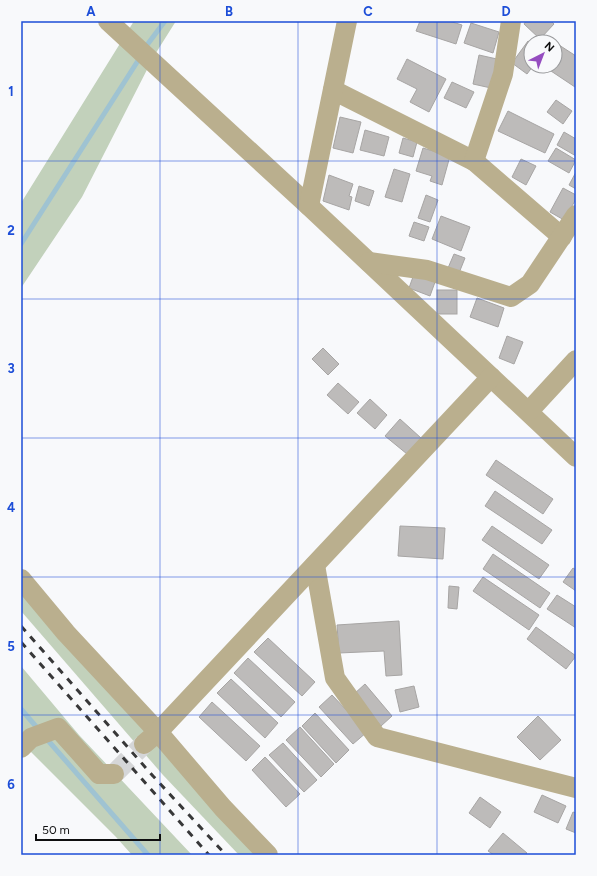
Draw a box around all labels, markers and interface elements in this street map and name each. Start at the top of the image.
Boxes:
text: A [86,4,96,19]
text: B [225,4,233,19]
text: C [363,4,373,19]
text: D [501,4,511,19]
north arrow [523,34,563,74]
text: N [542,39,557,55]
text: 1 [8,84,14,99]
text: 2 [7,223,15,238]
text: 3 [7,361,15,376]
text: 4 [7,500,15,515]
text: 5 [7,639,15,654]
text: 6 [7,777,15,792]
scale bar [36,816,160,842]
text: 50 m [42,823,70,837]

